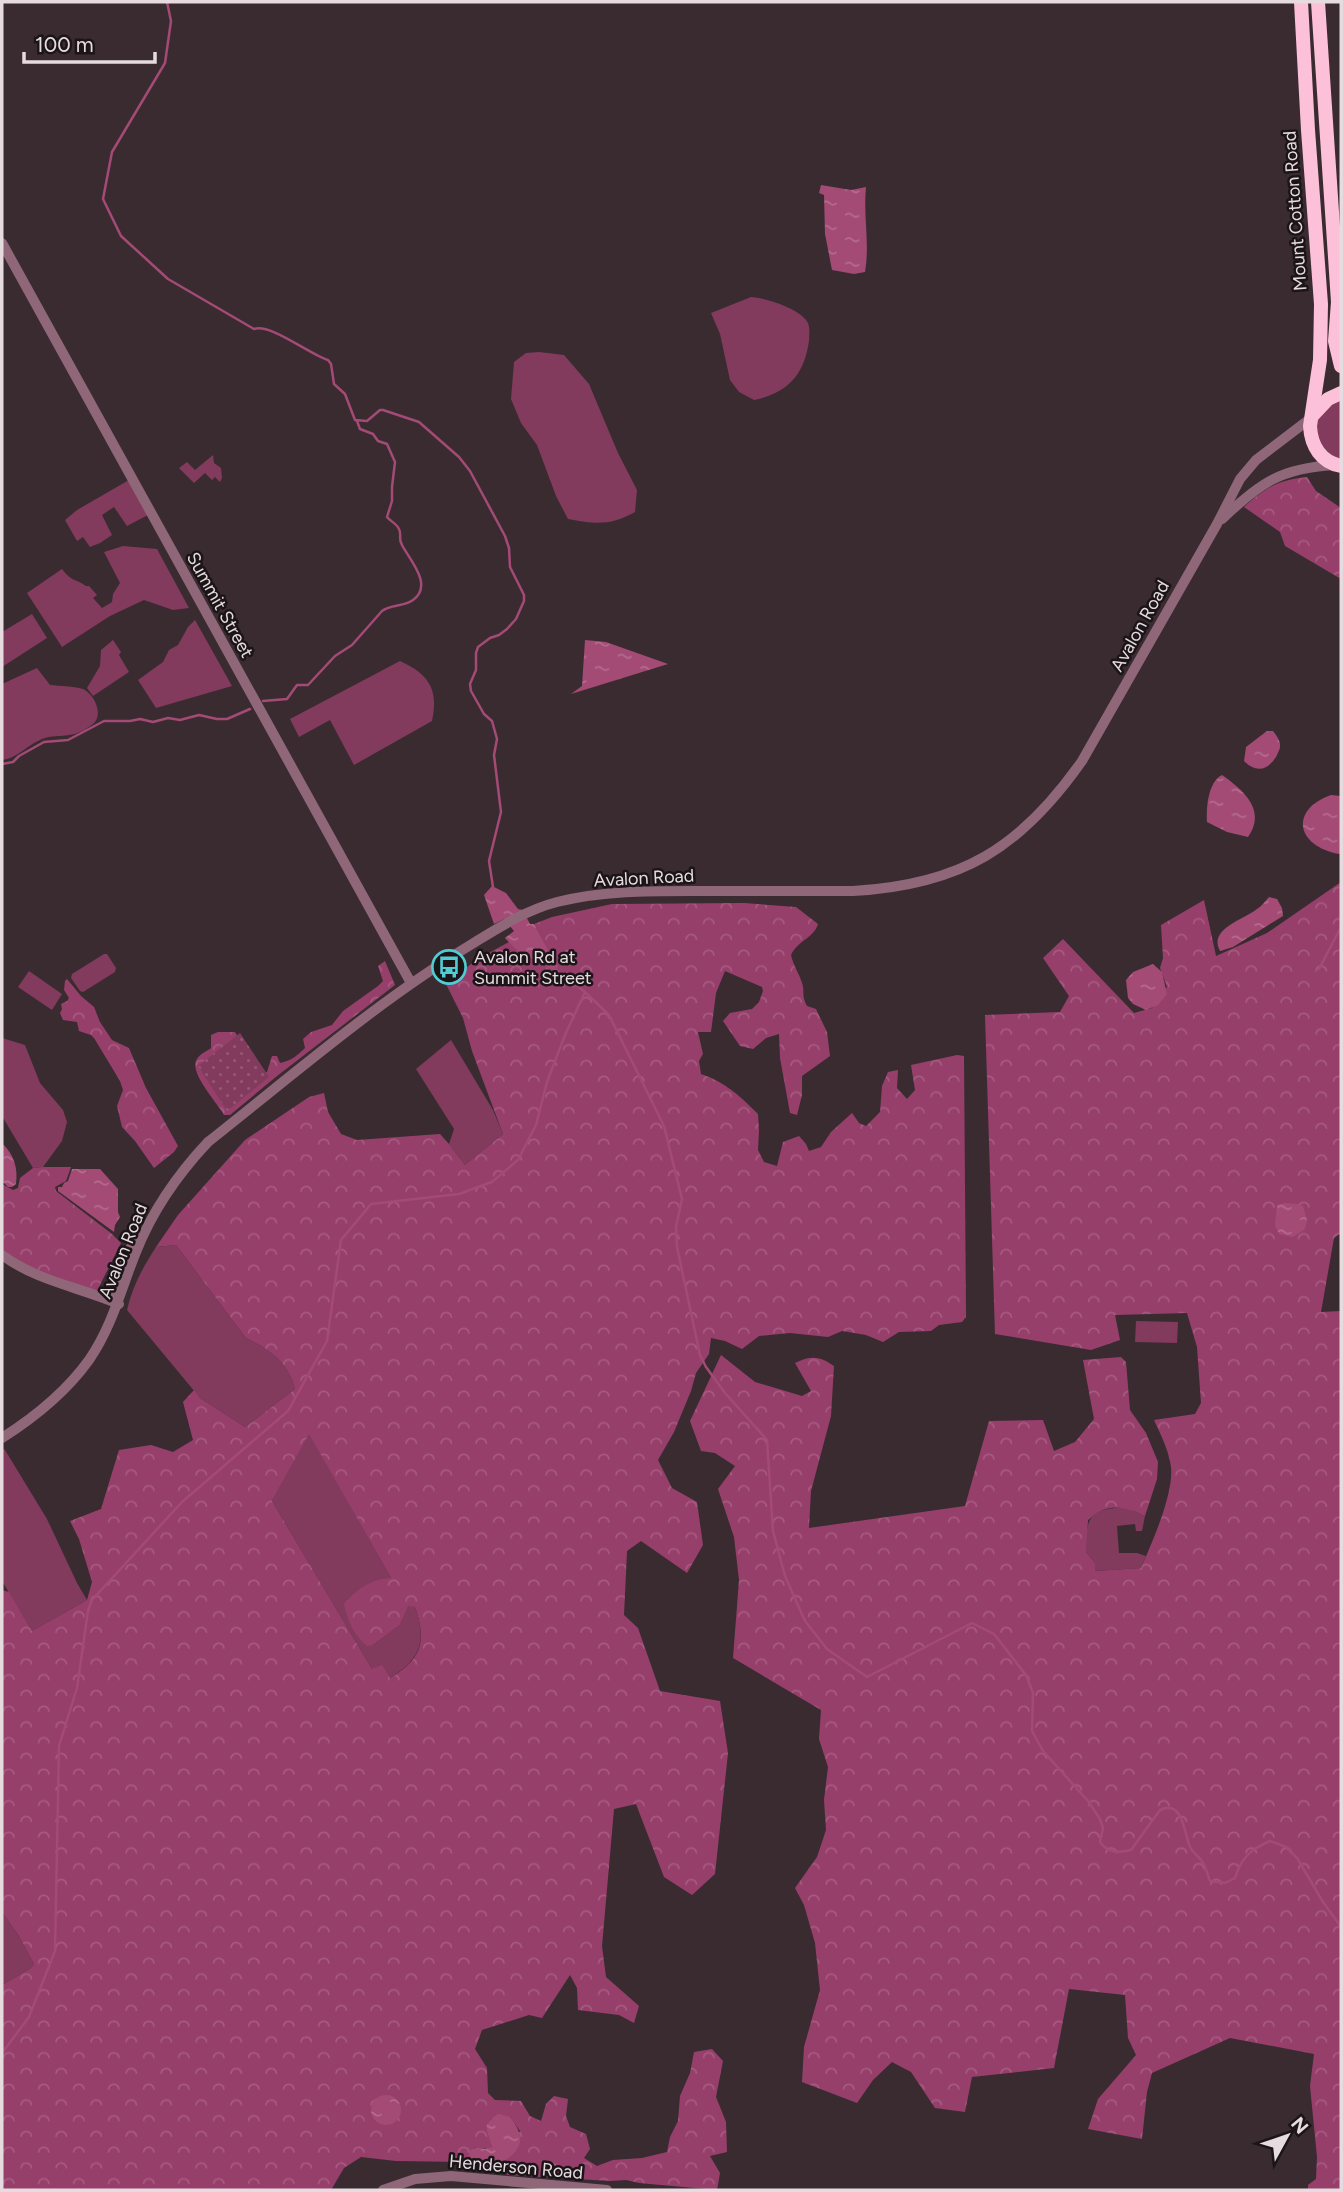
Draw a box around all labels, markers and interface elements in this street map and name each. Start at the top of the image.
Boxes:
scale bar [24,21,156,65]
text: 100 m [35,32,94,57]
street label: Mount Cotton Road [1278,130,1312,292]
street label: Summit Street [182,548,258,662]
street label: Avalon Road [1106,577,1174,675]
street label: Avalon Road [593,864,695,892]
place label: Avalon Rd at Summit Street [474,946,592,989]
bus stop icon: Avalon Rd at Summit Street [430,948,468,986]
street label: Avalon Road [94,1200,152,1302]
north arrow [1252,2101,1322,2171]
text: N [1286,2112,1313,2138]
street label: Henderson Road [448,2150,584,2184]

